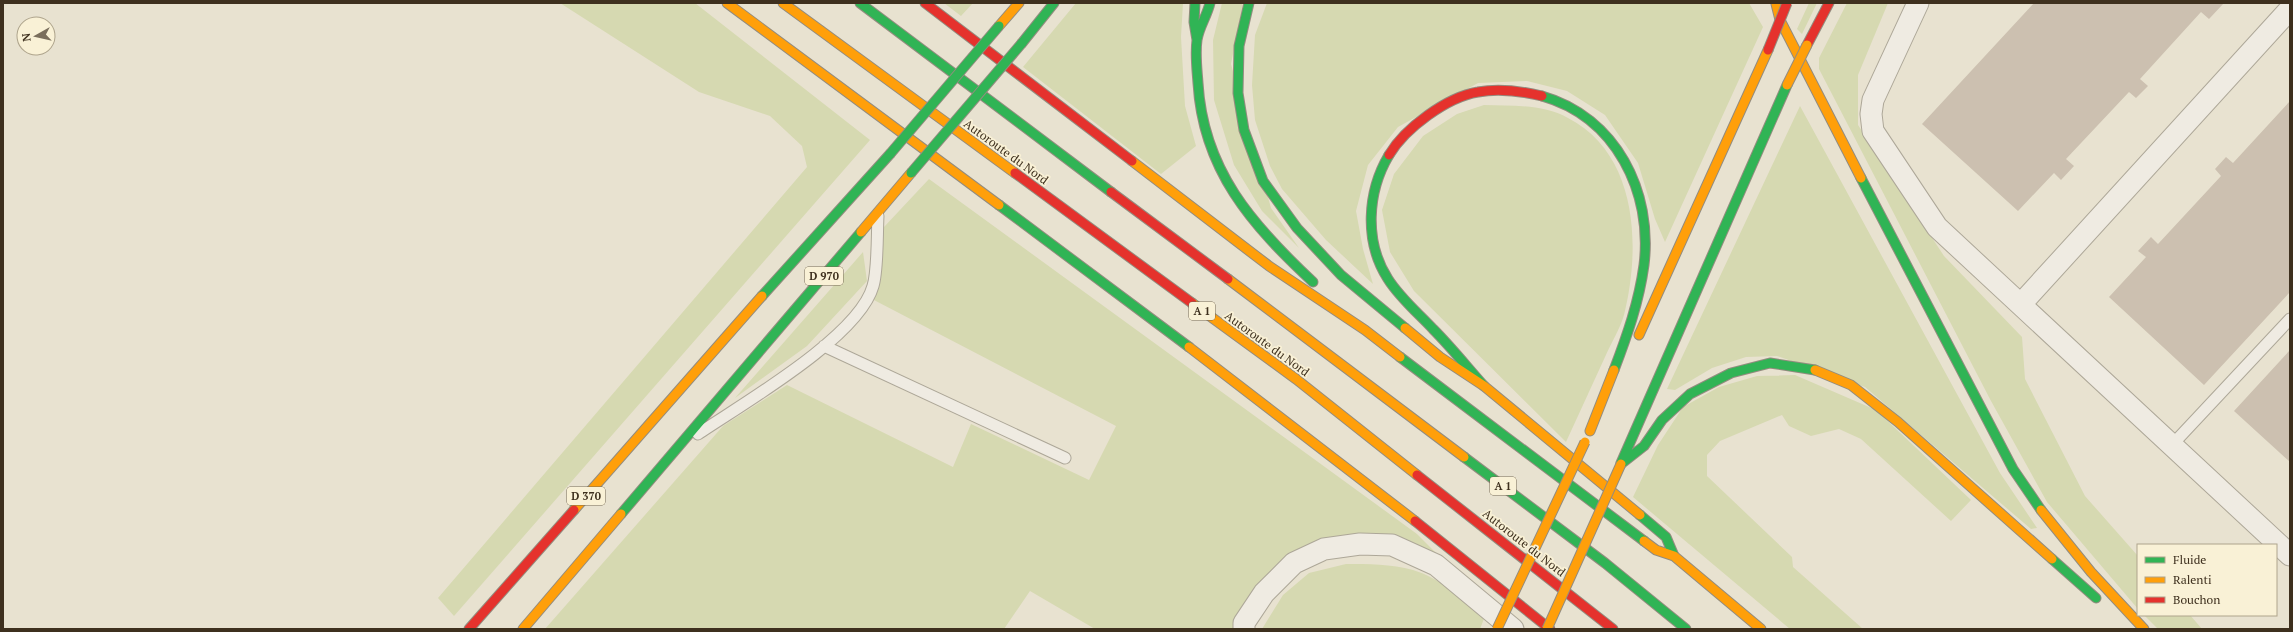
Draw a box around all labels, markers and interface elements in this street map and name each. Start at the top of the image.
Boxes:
north arrow [16,16,56,56]
text: N [18,32,34,42]
street label: Autoroute du Nord [961,116,1052,188]
road number: D 970 [805,267,843,285]
road number: A 1 [1189,302,1215,320]
street label: Autoroute du Nord [1222,308,1313,380]
road number: A 1 [1490,477,1516,495]
road number: D 370 [567,487,605,505]
street label: Autoroute du Nord [1480,506,1569,580]
legend [2137,544,2277,616]
text: Fluide [2173,552,2206,567]
text: Ralenti [2173,572,2212,587]
text: Bouchon [2173,592,2220,607]

